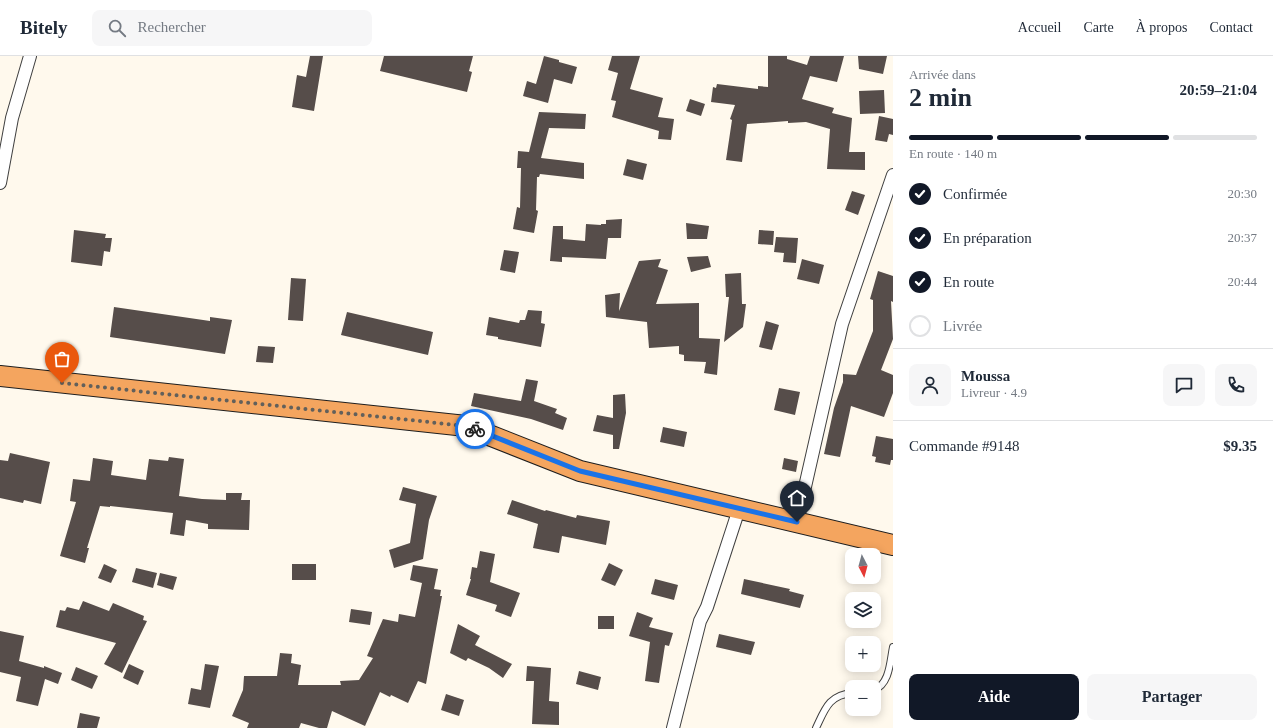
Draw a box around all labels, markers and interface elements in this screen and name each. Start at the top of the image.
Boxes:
search box [92,10,372,46]
text: Bitely [20,17,68,38]
icon: search [106,17,128,39]
text: Rechercher [138,19,206,35]
text: Accueil [1018,20,1061,35]
text: Carte [1083,20,1114,35]
text: À propos [1136,20,1187,35]
text: Contact [1209,20,1253,35]
text: Arrivée dans [909,67,976,82]
text: 20:59–21:04 [1180,82,1257,98]
text: 2 min [909,83,972,112]
text: En route · 140 m [909,146,997,161]
icon: check [909,183,931,205]
text: Confirmée [943,186,1007,202]
text: 20:30 [1227,186,1257,201]
icon: check [909,227,931,249]
text: En préparation [943,230,1032,246]
text: 20:37 [1227,230,1257,245]
icon: check [909,271,931,293]
text: En route [943,274,994,290]
text: 20:44 [1227,274,1257,289]
text: Livrée [943,318,982,334]
pin [45,342,79,383]
icon: bag [51,348,73,370]
button: person [909,364,951,406]
button: chat [1163,364,1205,406]
button: phone [1215,364,1257,406]
text: Moussa [961,368,1010,384]
text: Livreur · 4.9 [961,385,1027,400]
courier [455,409,495,449]
icon: bike [464,418,486,440]
text: Commande #9148 [909,438,1019,454]
text: $9.35 [1223,438,1257,454]
pin [780,481,814,522]
icon: home [786,487,808,509]
north arrow [845,548,881,584]
map controls [845,548,881,716]
button: layers [845,592,881,628]
button: + [845,636,881,672]
button: Aide [909,674,1079,720]
button: Partager [1087,674,1257,720]
button: − [845,680,881,716]

